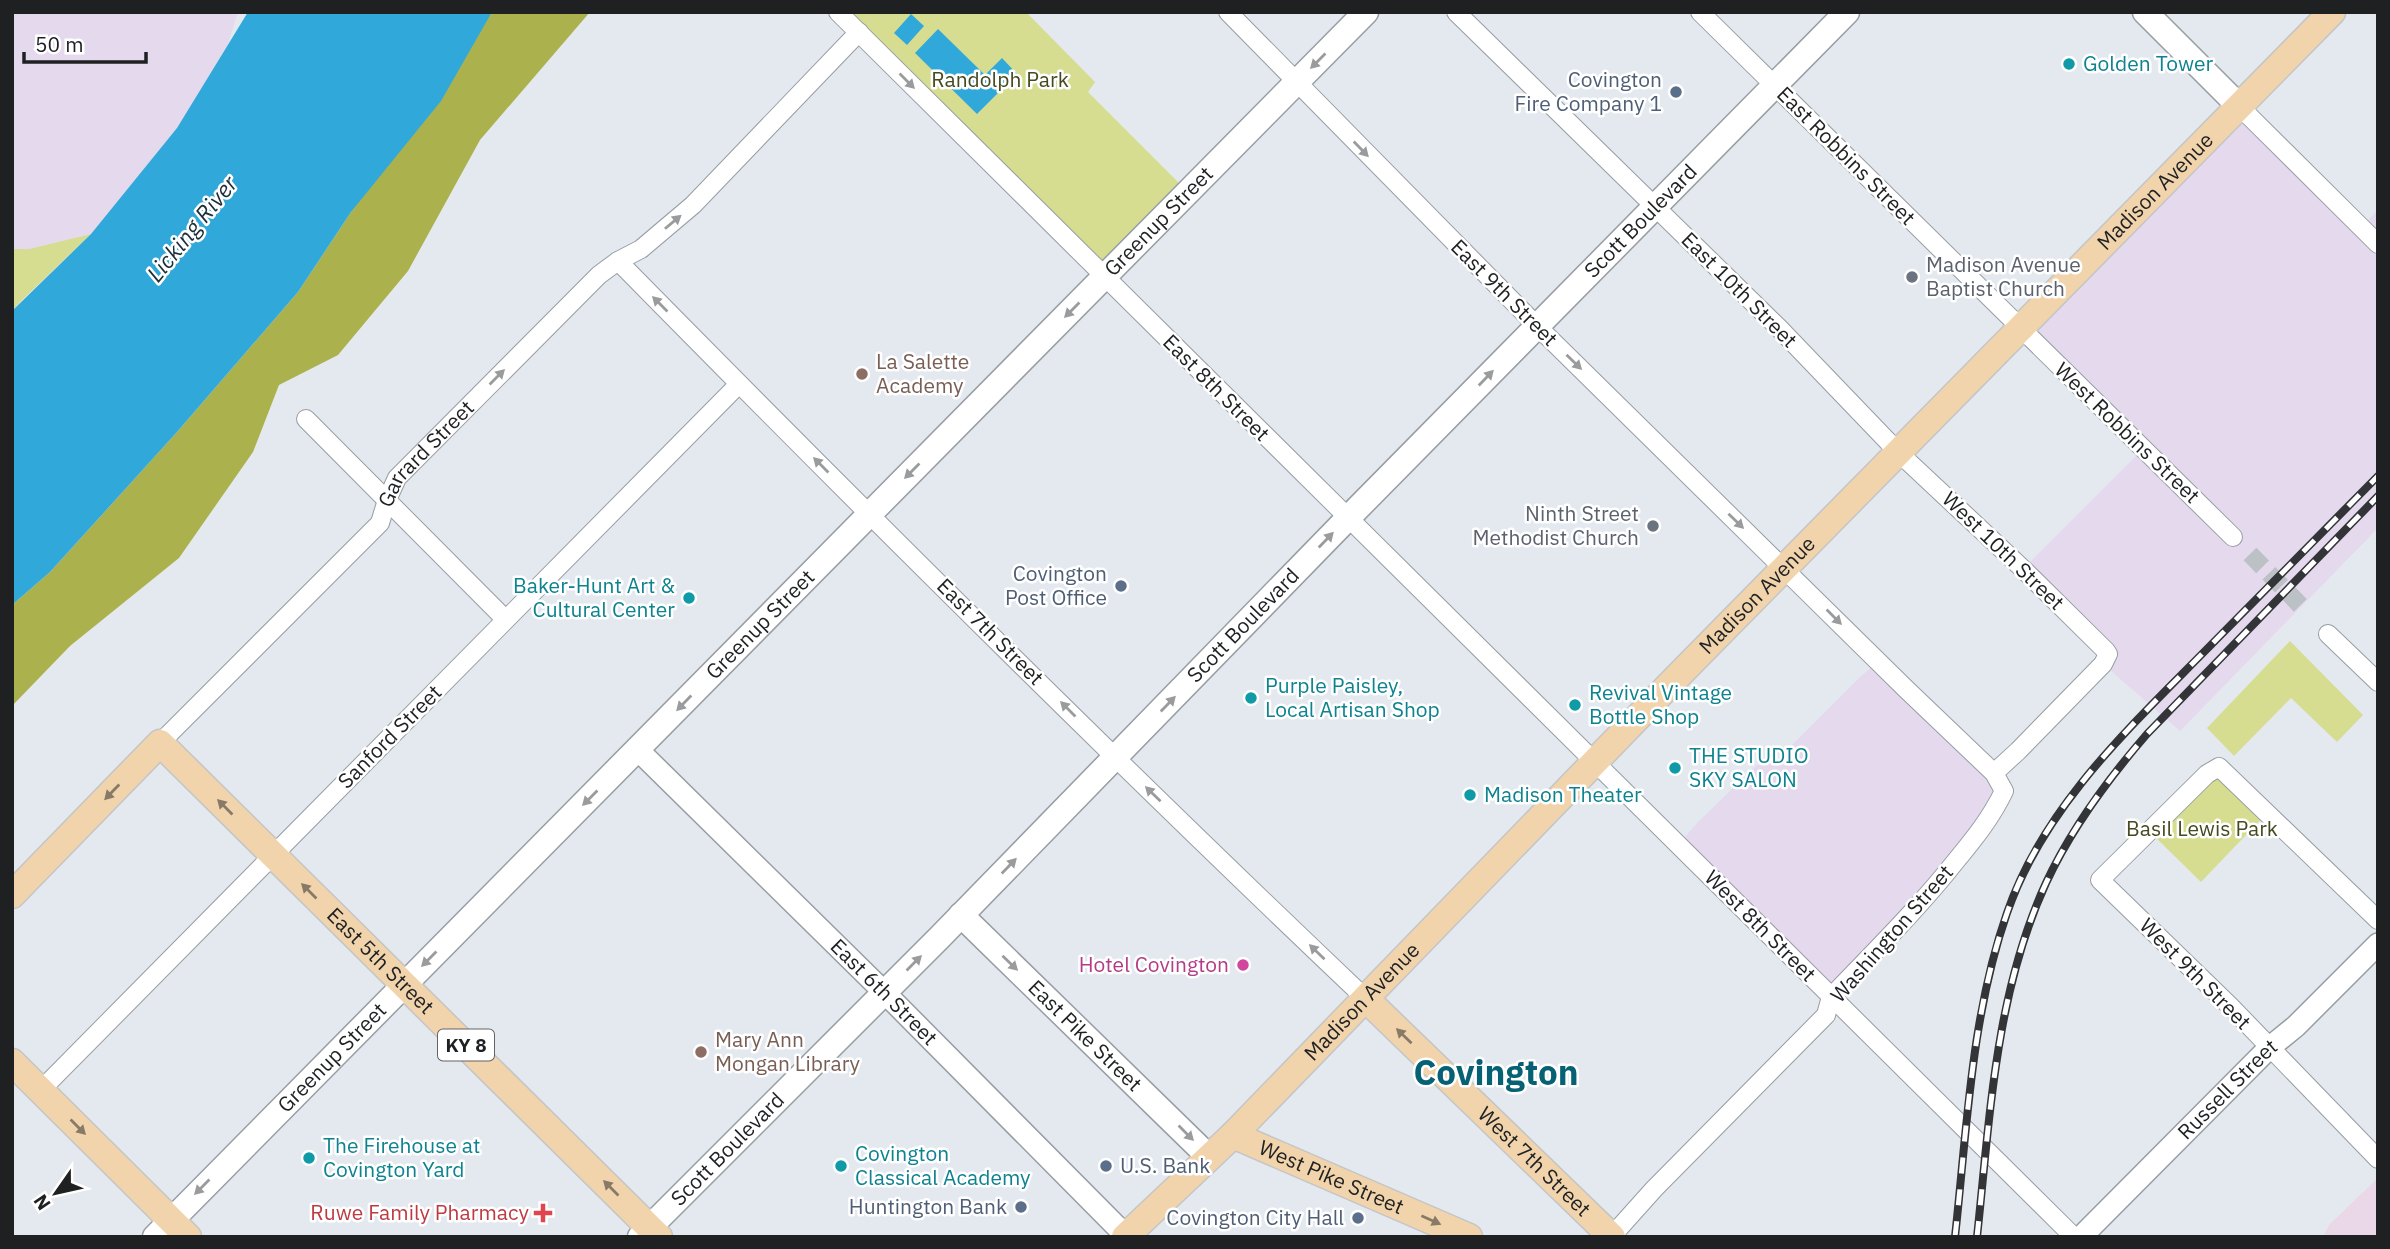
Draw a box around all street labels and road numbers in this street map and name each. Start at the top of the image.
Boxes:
street label: East Robbins Street [1771,80,1922,231]
street label: Madison Avenue [2090,126,2219,256]
street label: Scott Boulevard [1578,157,1703,284]
street label: Greenup Street [1098,160,1219,282]
street label: East 10th Street [1676,225,1804,353]
street label: East 9th Street [1445,233,1564,352]
street label: East 8th Street [1157,328,1276,447]
street label: West Robbins Street [2049,356,2206,509]
street label: Garrard Street [371,394,480,511]
street label: West 10th Street [1937,485,2071,616]
street label: Madison Avenue [1692,530,1821,660]
street label: Scott Boulevard [1180,561,1305,688]
street label: Greenup Street [699,563,820,685]
street label: East 7th Street [931,572,1050,691]
street label: Sanford Street [331,678,447,794]
street label: Washington Street [1824,859,1959,1008]
street label: West 8th Street [1699,863,1823,987]
street label: East 5th Street [321,901,441,1020]
street label: West 9th Street [2134,911,2258,1035]
street label: East 6th Street [825,932,944,1051]
street label: Madison Avenue [1297,936,1425,1066]
street label: East Pike Street [1023,973,1149,1097]
street label: Greenup Street [271,996,392,1118]
road number: KY 8 [438,1030,494,1060]
street label: Russell Street [2171,1032,2283,1145]
street label: Scott Boulevard [664,1086,790,1211]
street label: West 7th Street [1472,1100,1597,1222]
street label: West Pike Street [1255,1133,1408,1220]

